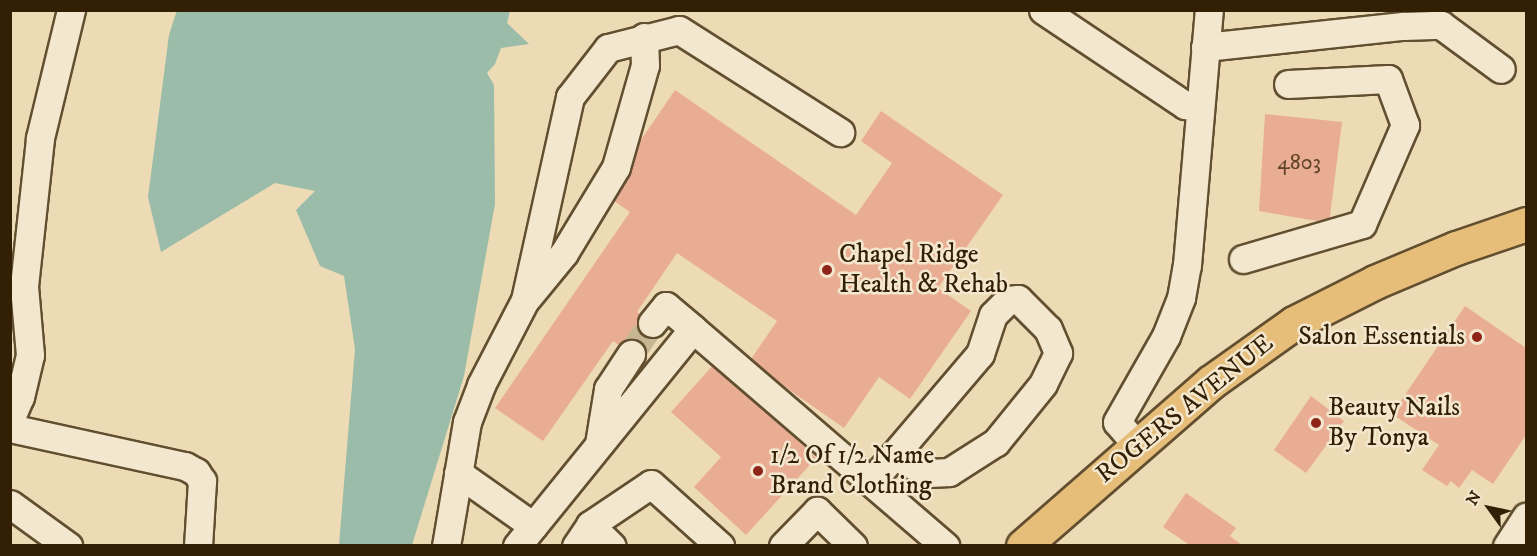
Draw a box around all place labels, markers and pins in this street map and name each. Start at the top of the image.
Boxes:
place label: Chapel Ridge Health & Rehab [839,239,1008,300]
marker: Chapel Ridge Health & Rehab [820,263,834,277]
place label: Salon Essentials [1298,321,1465,353]
marker: Salon Essentials [1470,330,1484,344]
place label: Beauty Nails By Tonya [1328,392,1460,454]
marker: Beauty Nails By Tonya [1309,416,1323,430]
place label: 1/2 Of 1/2 Name Brand Clothing [770,440,934,502]
marker: 1/2 Of 1/2 Name Brand Clothing [751,464,765,478]

